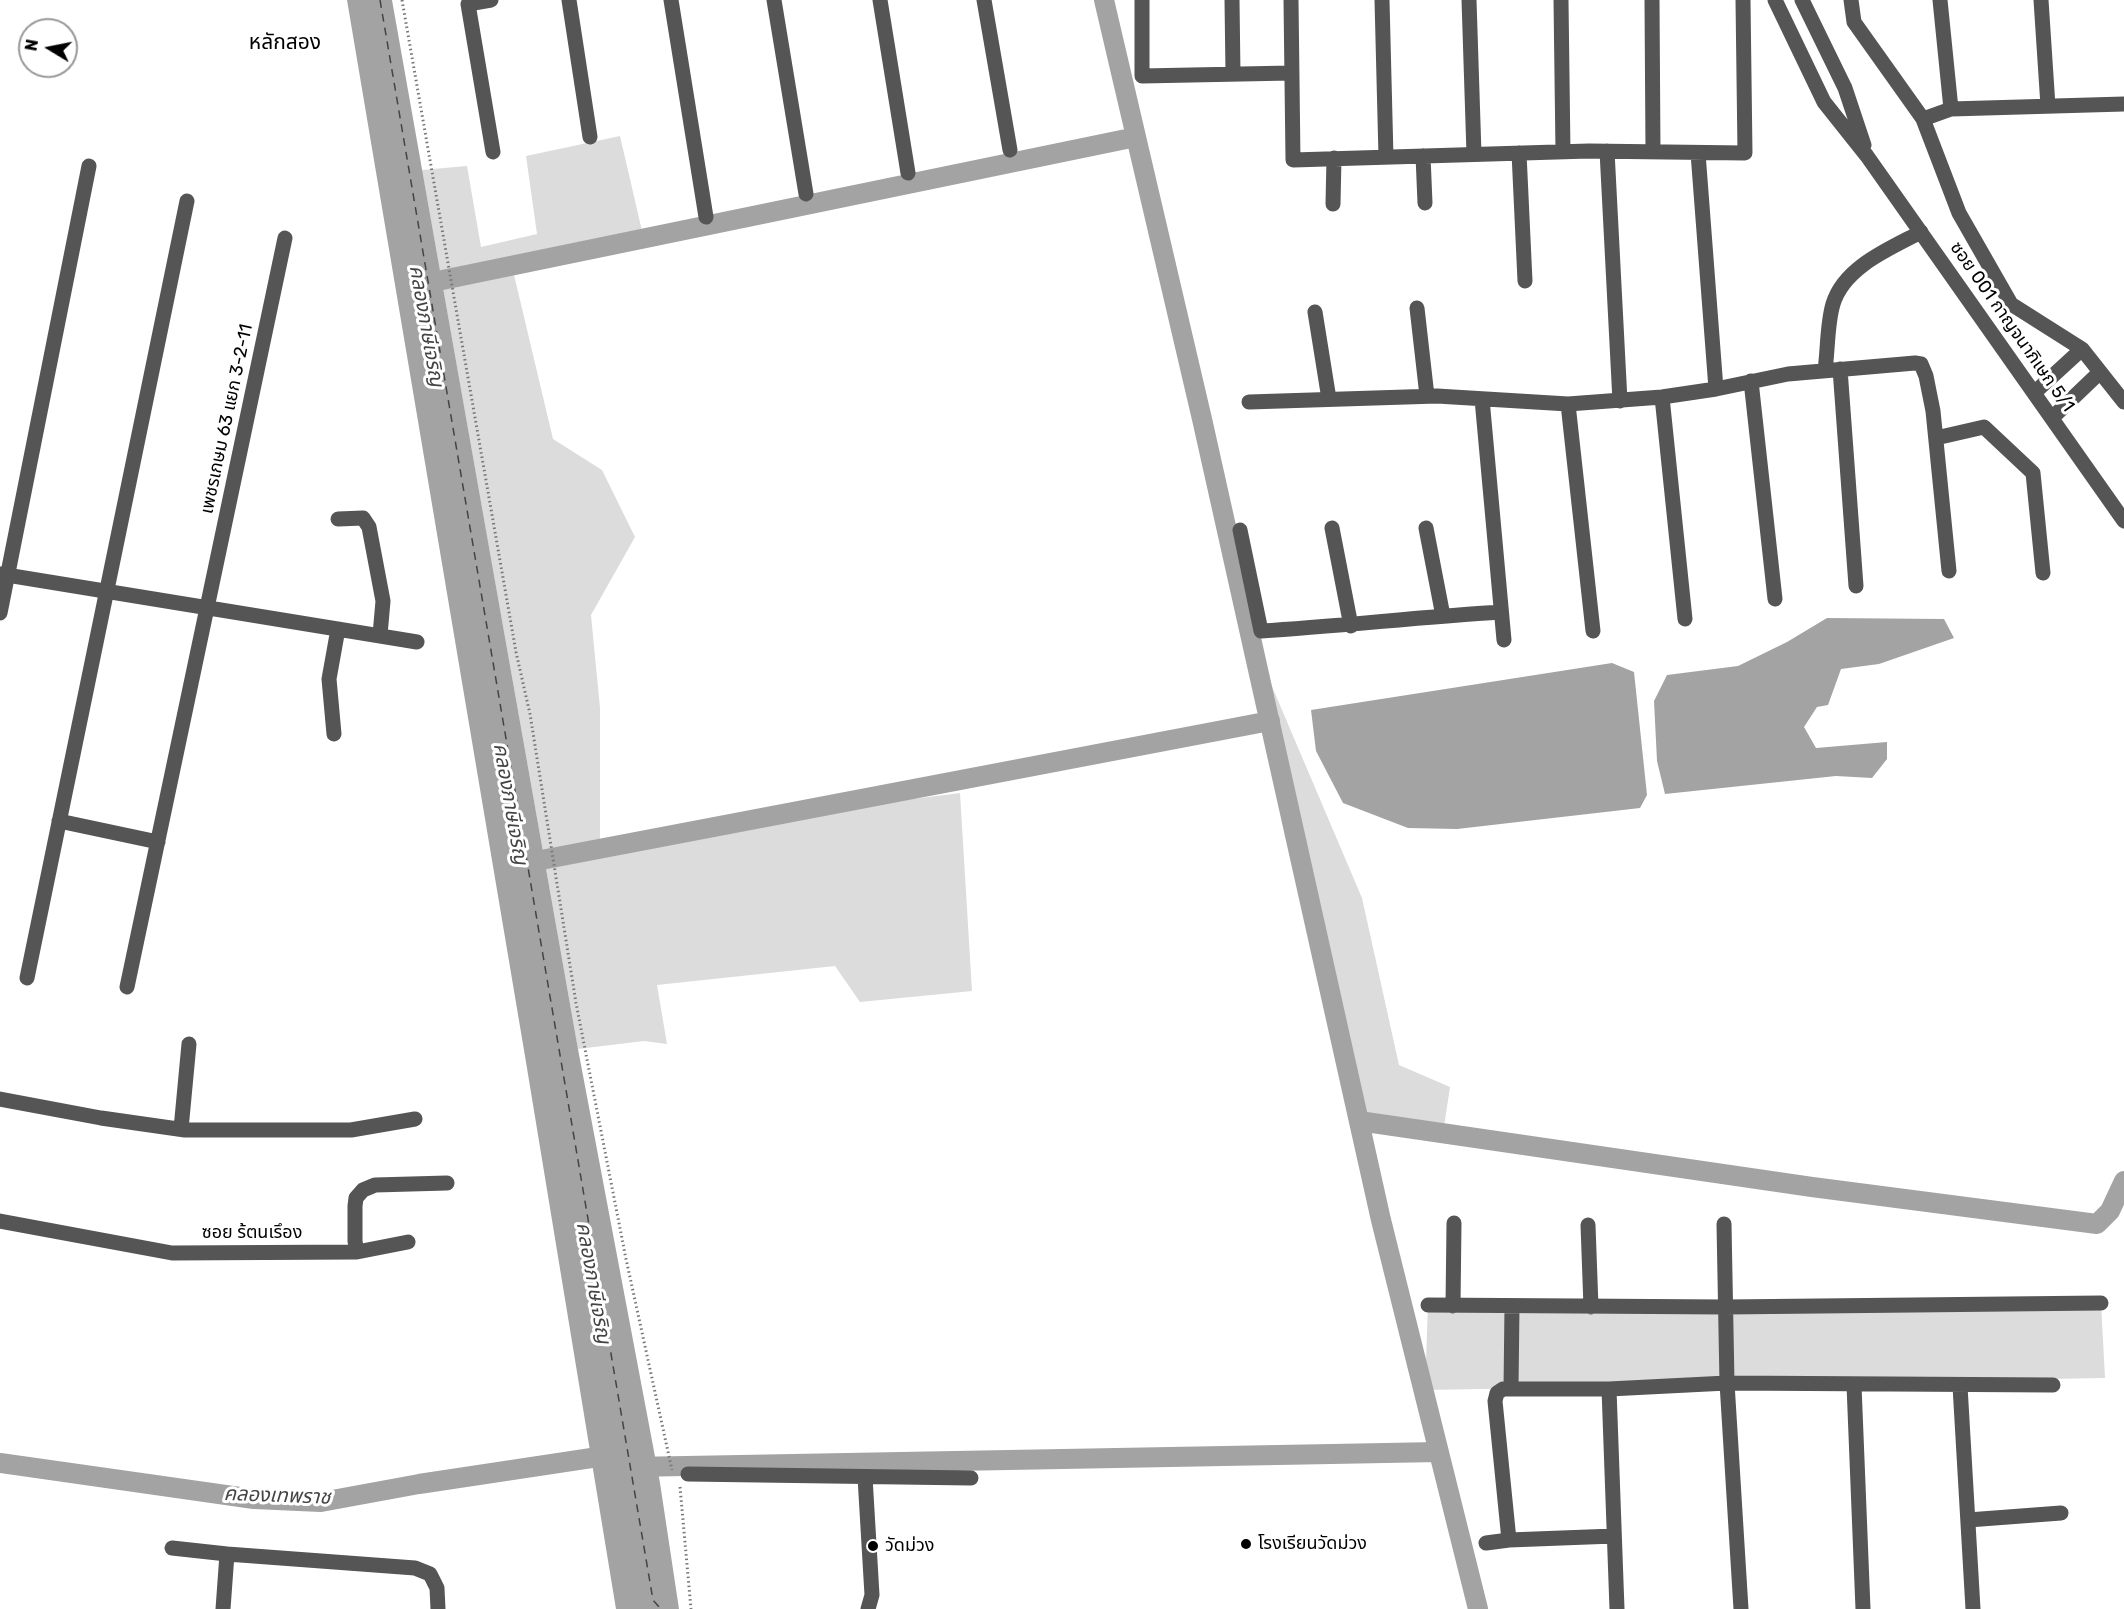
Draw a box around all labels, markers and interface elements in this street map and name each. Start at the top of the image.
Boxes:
north arrow [18,18,78,78]
district label: หลักสอง [249,30,321,56]
text: N [21,38,42,52]
street label: ซอย 001 กาญจนาภิเษก 5/1 [1945,238,2079,416]
water label: คลองภาษีเจริญ [404,263,448,389]
street label: เพชรเกษม 63 แยก 3-2-11 [196,322,258,516]
water label: คลองภาษีเจริญ [488,741,532,867]
water label: คลองภาษีเจริญ [571,1220,615,1346]
street label: ซอย ร้ตนเรึอง [202,1222,302,1244]
water label: คลองเทพราช [223,1482,331,1510]
place label: โรงเรียนวัดม่วง [1258,1533,1367,1555]
place label: วัดม่วง [885,1535,935,1557]
marker: โรงเรียนวัดม่วง [1239,1537,1253,1551]
marker: วัดม่วง [866,1539,880,1553]

